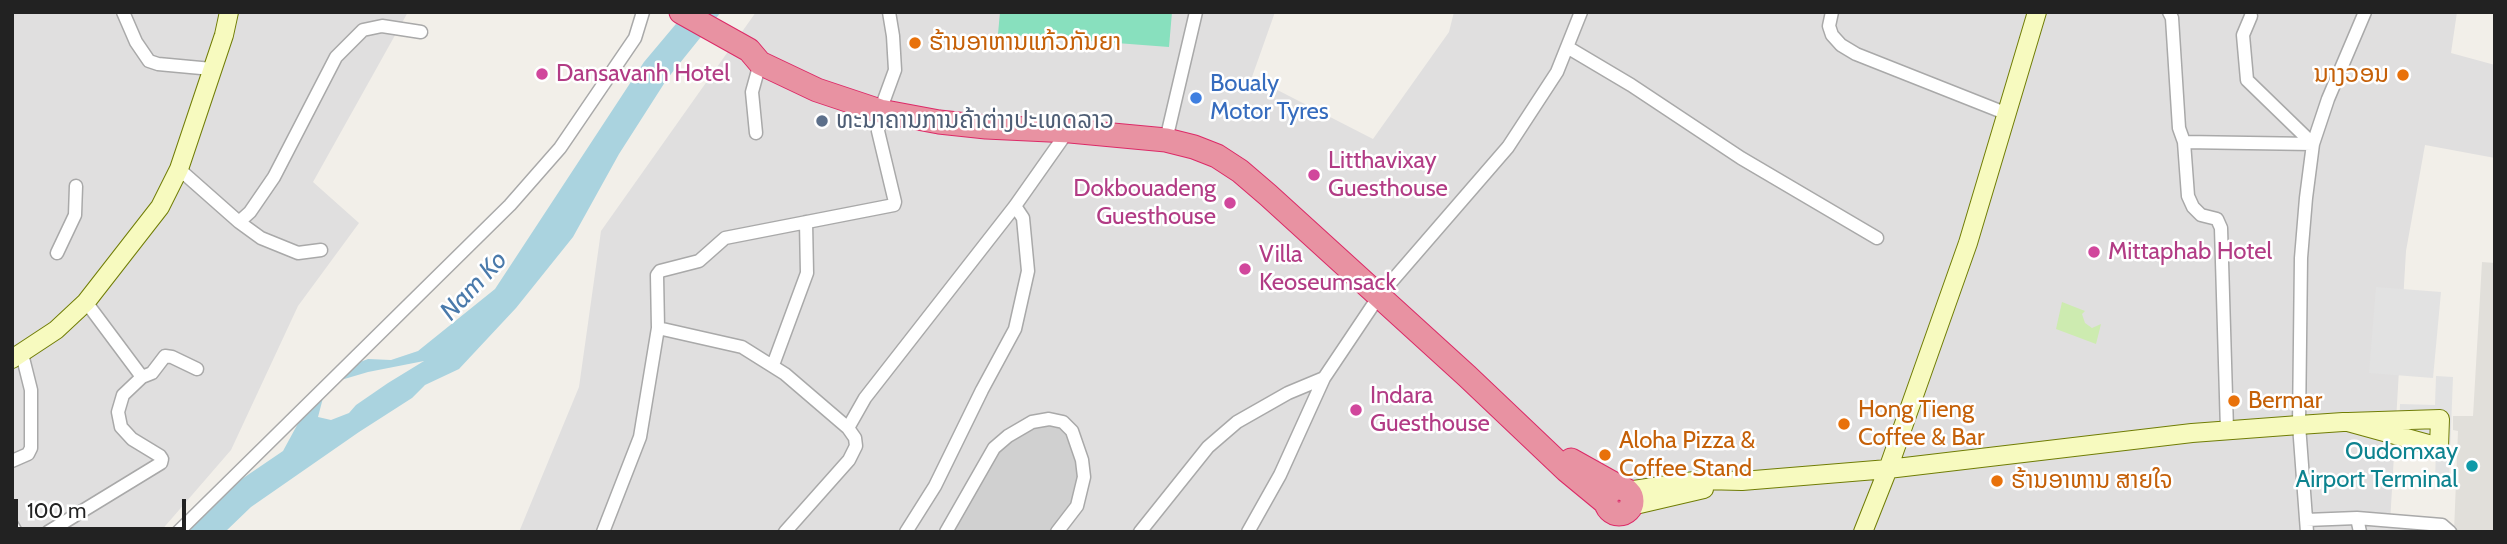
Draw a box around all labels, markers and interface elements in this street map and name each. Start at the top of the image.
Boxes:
place label: ຮ້ານອາຫານແກ້ວກັນຍາ [929,29,1121,57]
marker: ຮ້ານອາຫານແກ້ວກັນຍາ [907,35,923,51]
place label: Dansavanh Hotel [556,60,730,88]
place label: ນາງວອນ [2314,61,2389,89]
marker: Dansavanh Hotel [534,66,550,82]
marker: ນາງວອນ [2395,67,2411,83]
place label: Boualy Motor Tyres [1210,70,1329,126]
marker: Boualy Motor Tyres [1188,90,1204,106]
place label: ທະນາຄານການຄ້າຕ່າງປະເທດລາວ [836,107,1114,135]
marker: ທະນາຄານການຄ້າຕ່າງປະເທດລາວ [814,113,830,129]
place label: Litthavixay Guesthouse [1328,147,1448,203]
marker: Litthavixay Guesthouse [1306,167,1322,183]
place label: Dokbouadeng Guesthouse [1073,175,1216,231]
marker: Dokbouadeng Guesthouse [1222,195,1238,211]
place label: Mittaphab Hotel [2108,238,2272,266]
place label: Villa Keoseumsack [1259,241,1396,297]
marker: Mittaphab Hotel [2086,244,2102,260]
water label: Nam Ko [434,245,514,327]
marker: Villa Keoseumsack [1237,261,1253,277]
place label: Indara Guesthouse [1370,382,1490,438]
place label: Bermar [2248,387,2322,415]
marker: Bermar [2226,393,2242,409]
place label: Hong Tieng Coffee & Bar [1858,396,1985,452]
marker: Indara Guesthouse [1348,402,1364,418]
marker: Hong Tieng Coffee & Bar [1836,416,1852,432]
place label: Aloha Pizza & Coffee Stand [1619,427,1755,483]
place label: Oudomxay Airport Terminal [2295,438,2458,494]
marker: Aloha Pizza & Coffee Stand [1597,447,1613,463]
marker: Oudomxay Airport Terminal [2464,458,2480,474]
place label: ຮ້ານອາຫານ ສາຍໃຈ [2011,467,2173,495]
marker: ຮ້ານອາຫານ ສາຍໃຈ [1989,473,2005,489]
scale bar [18,484,189,528]
text: 100 m [27,498,86,523]

